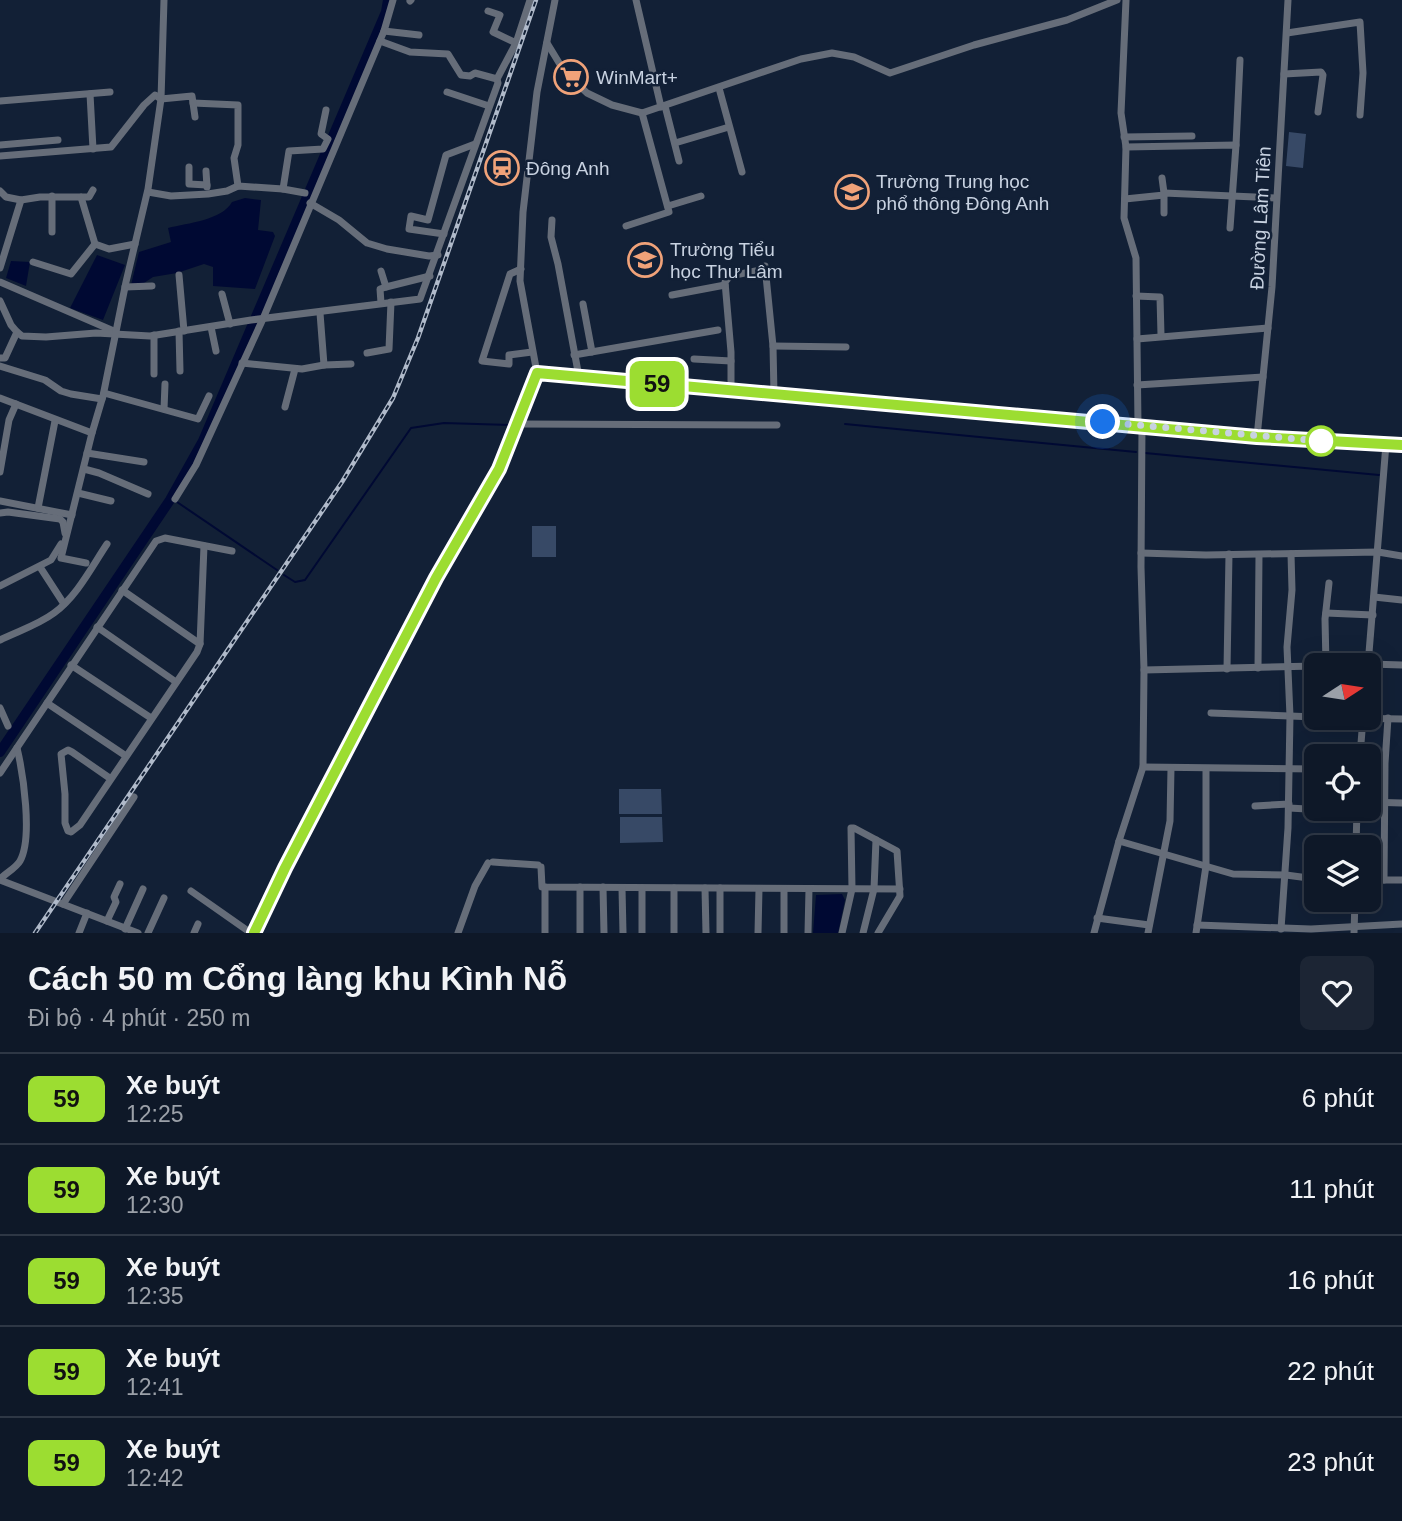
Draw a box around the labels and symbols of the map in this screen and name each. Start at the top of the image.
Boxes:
supermarket icon: WinMart+ [552,58,590,96]
place label: WinMart+ [596,67,678,88]
street label: Đường Lâm Tiên [1246,146,1275,290]
station icon: Đông Anh [483,149,521,187]
place label: Đông Anh [526,158,609,179]
place label: Trường Trung học phổ thông Đông Anh [876,171,1049,214]
school or university icon: Trường Trung học phổ thông Đông Anh [833,173,871,211]
place label: Trường Tiểu học Thư Lâm [670,239,783,282]
school or university icon: Trường Tiểu học Thư Lâm [626,241,664,279]
line badge: 59 [626,361,688,407]
your location [1085,404,1120,439]
unlabelled marker [1306,426,1336,456]
north arrow [1304,653,1381,730]

